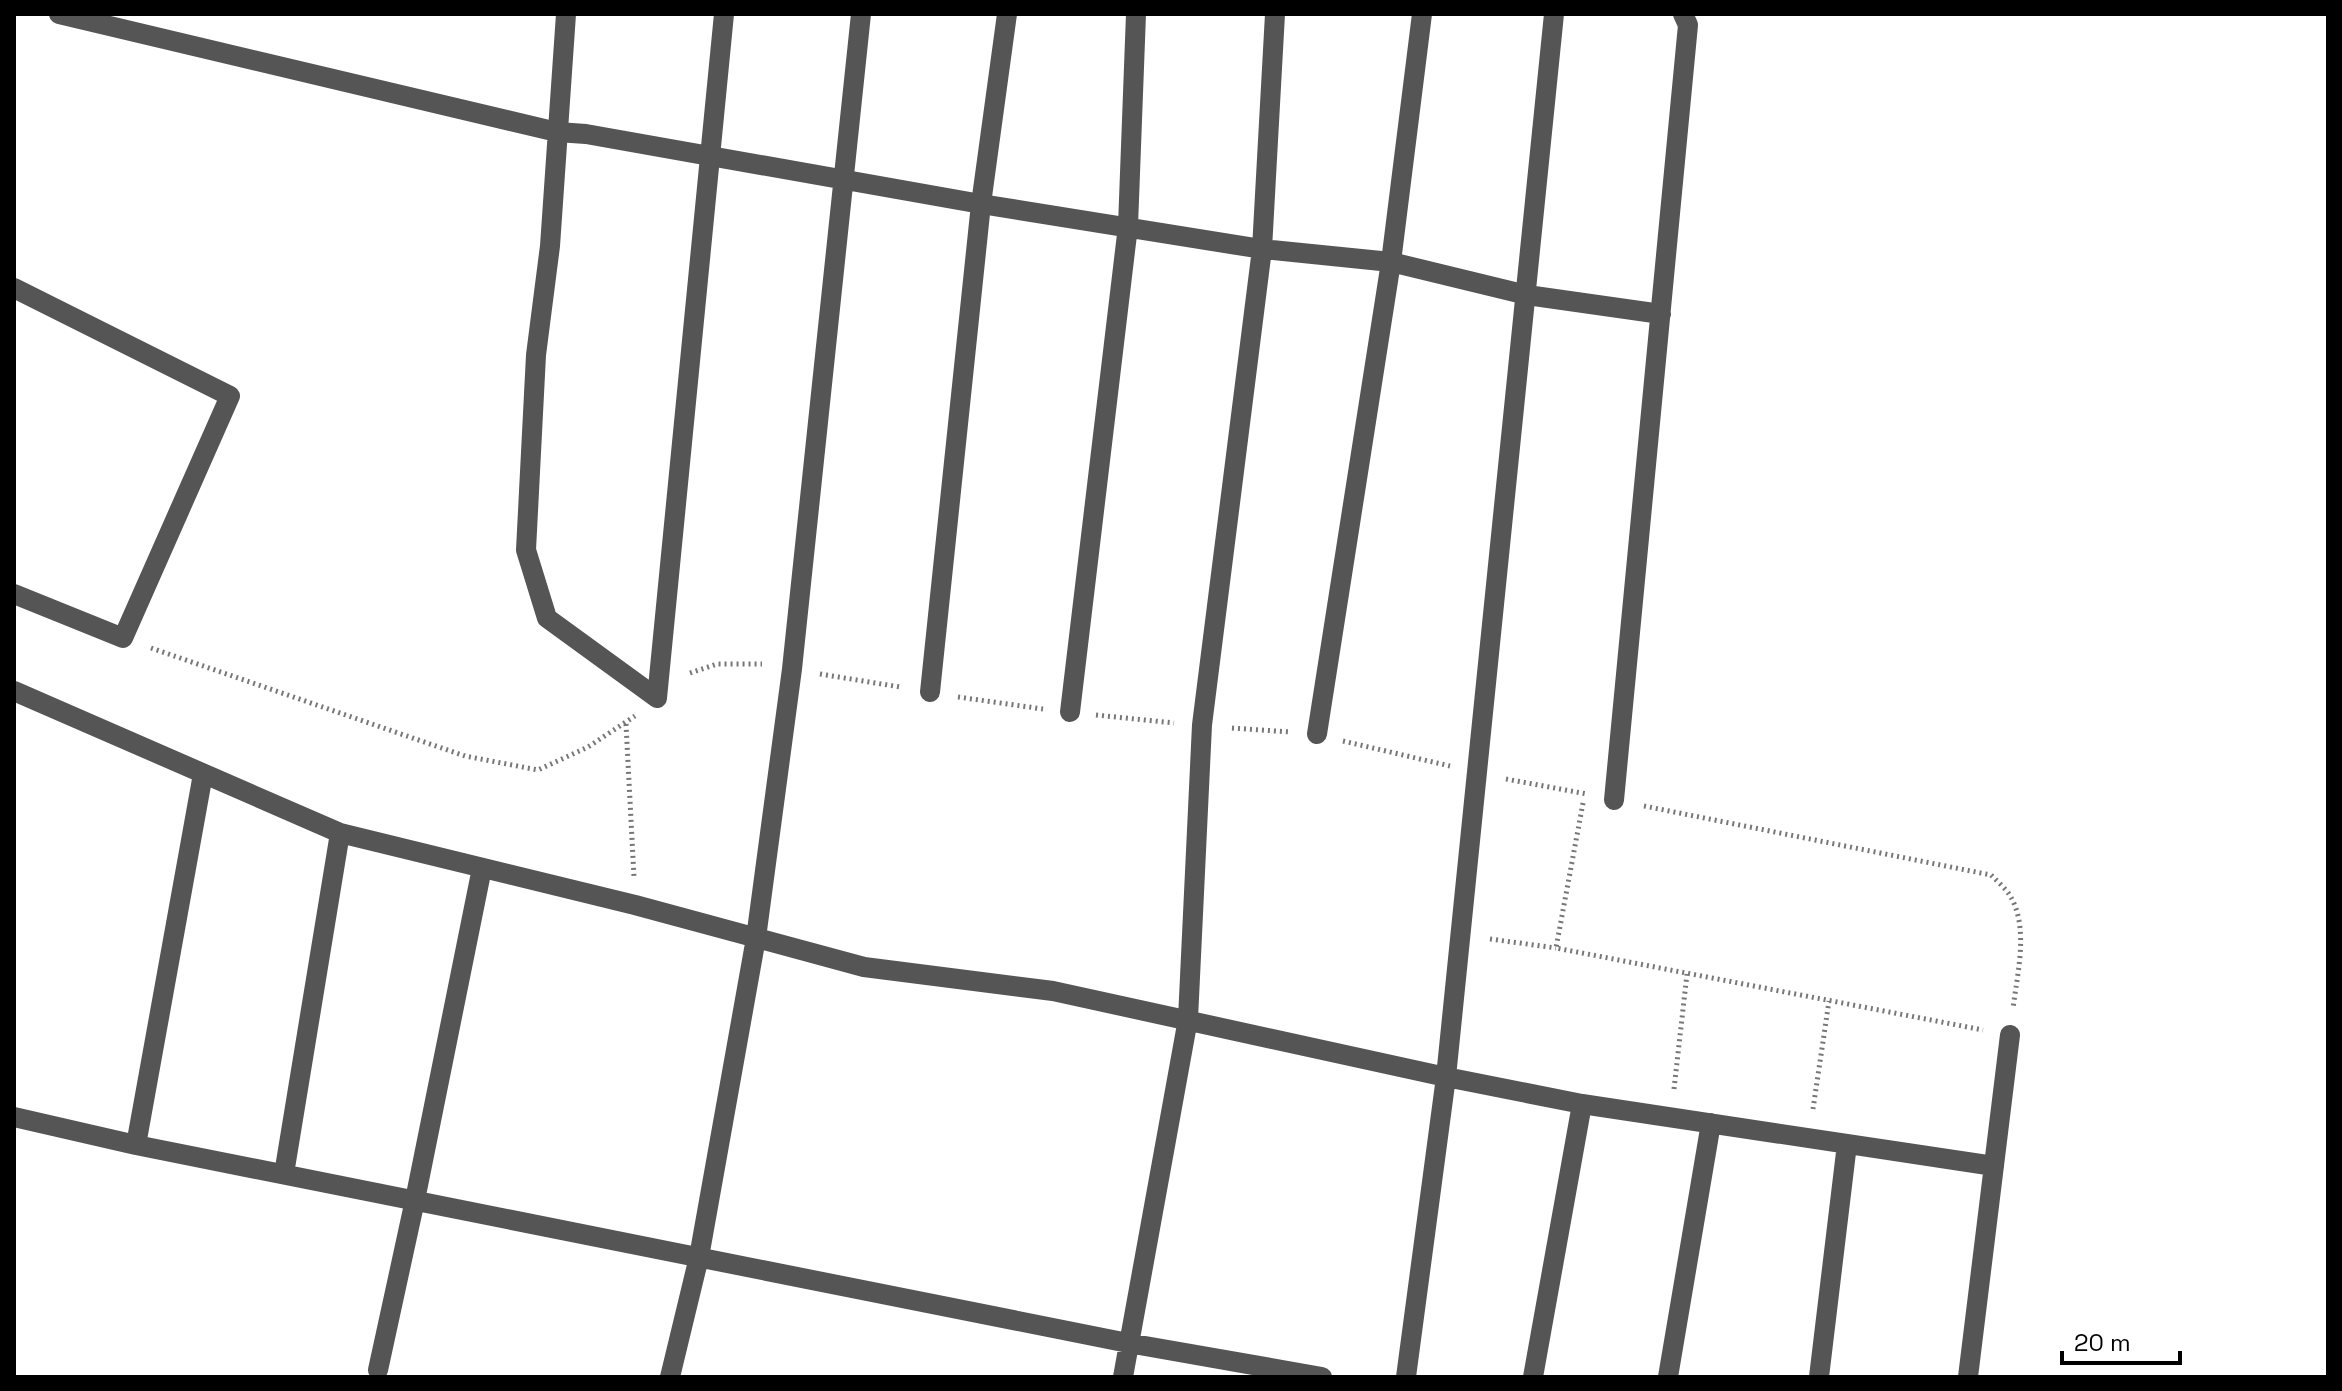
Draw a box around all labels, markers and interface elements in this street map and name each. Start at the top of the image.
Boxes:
scale bar [2062,1315,2180,1365]
text: 20 m [2074,1327,2131,1358]

